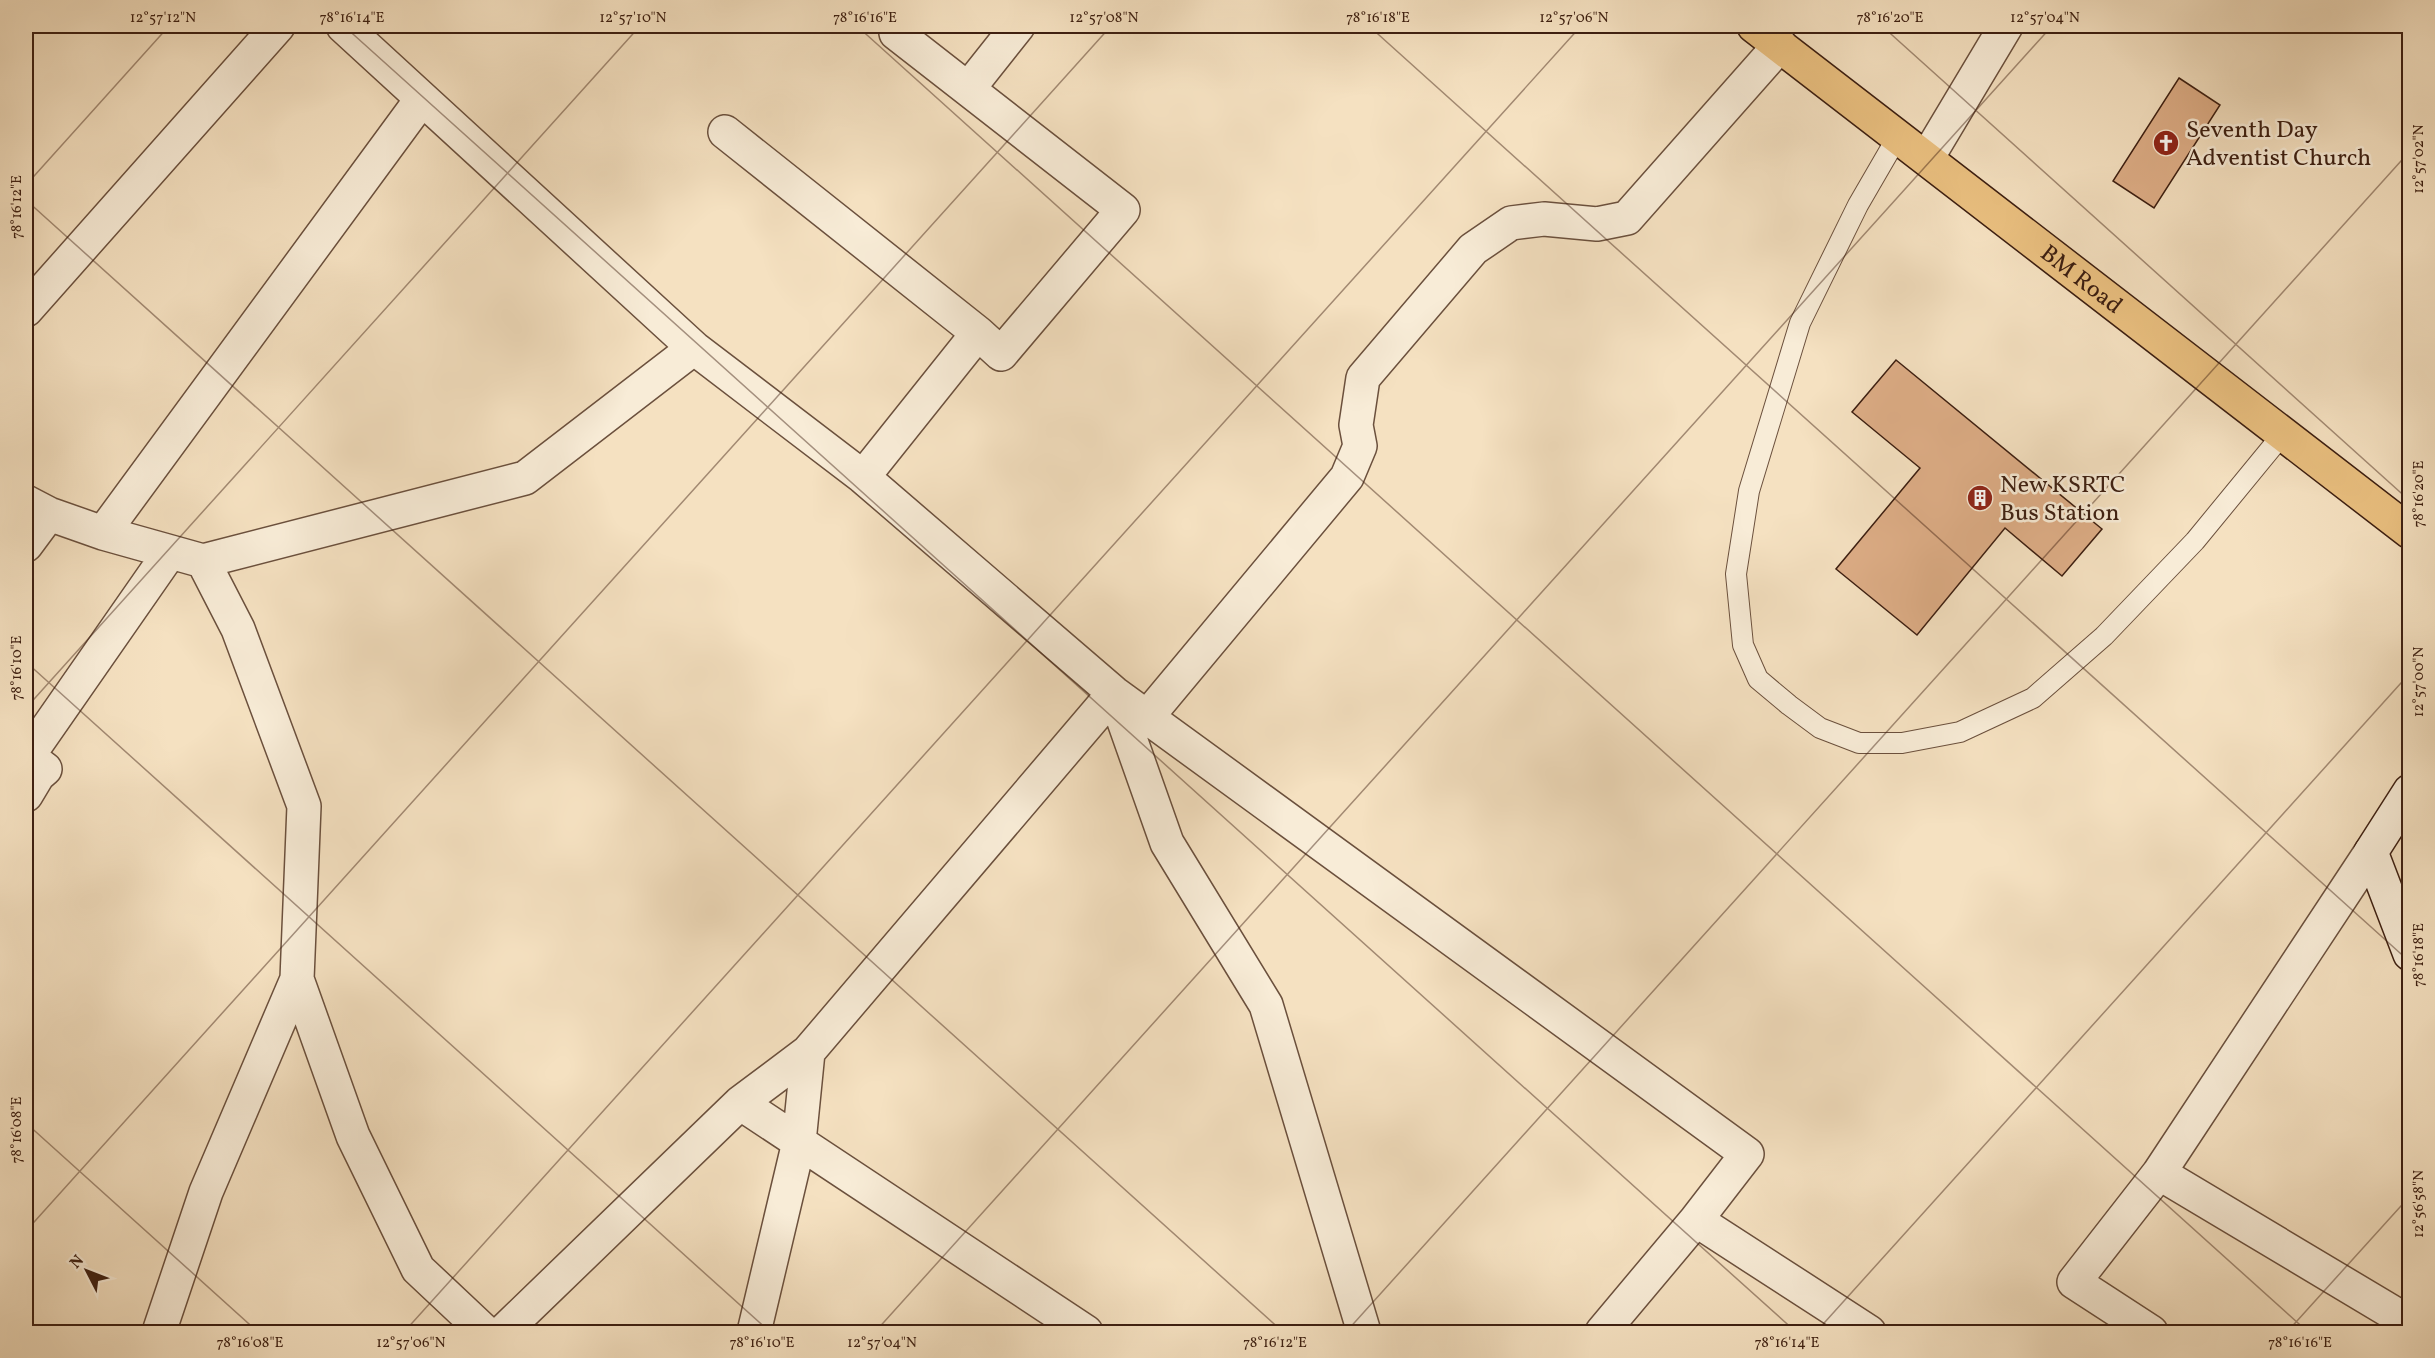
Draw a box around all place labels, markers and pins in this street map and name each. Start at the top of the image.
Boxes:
place label: Seventh Day Adventist Church [2186,114,2371,176]
church icon: Seventh Day Adventist Church [2151,128,2181,158]
place label: New KSRTC Bus Station [2000,469,2125,531]
building icon: New KSRTC Bus Station [1965,483,1995,513]

